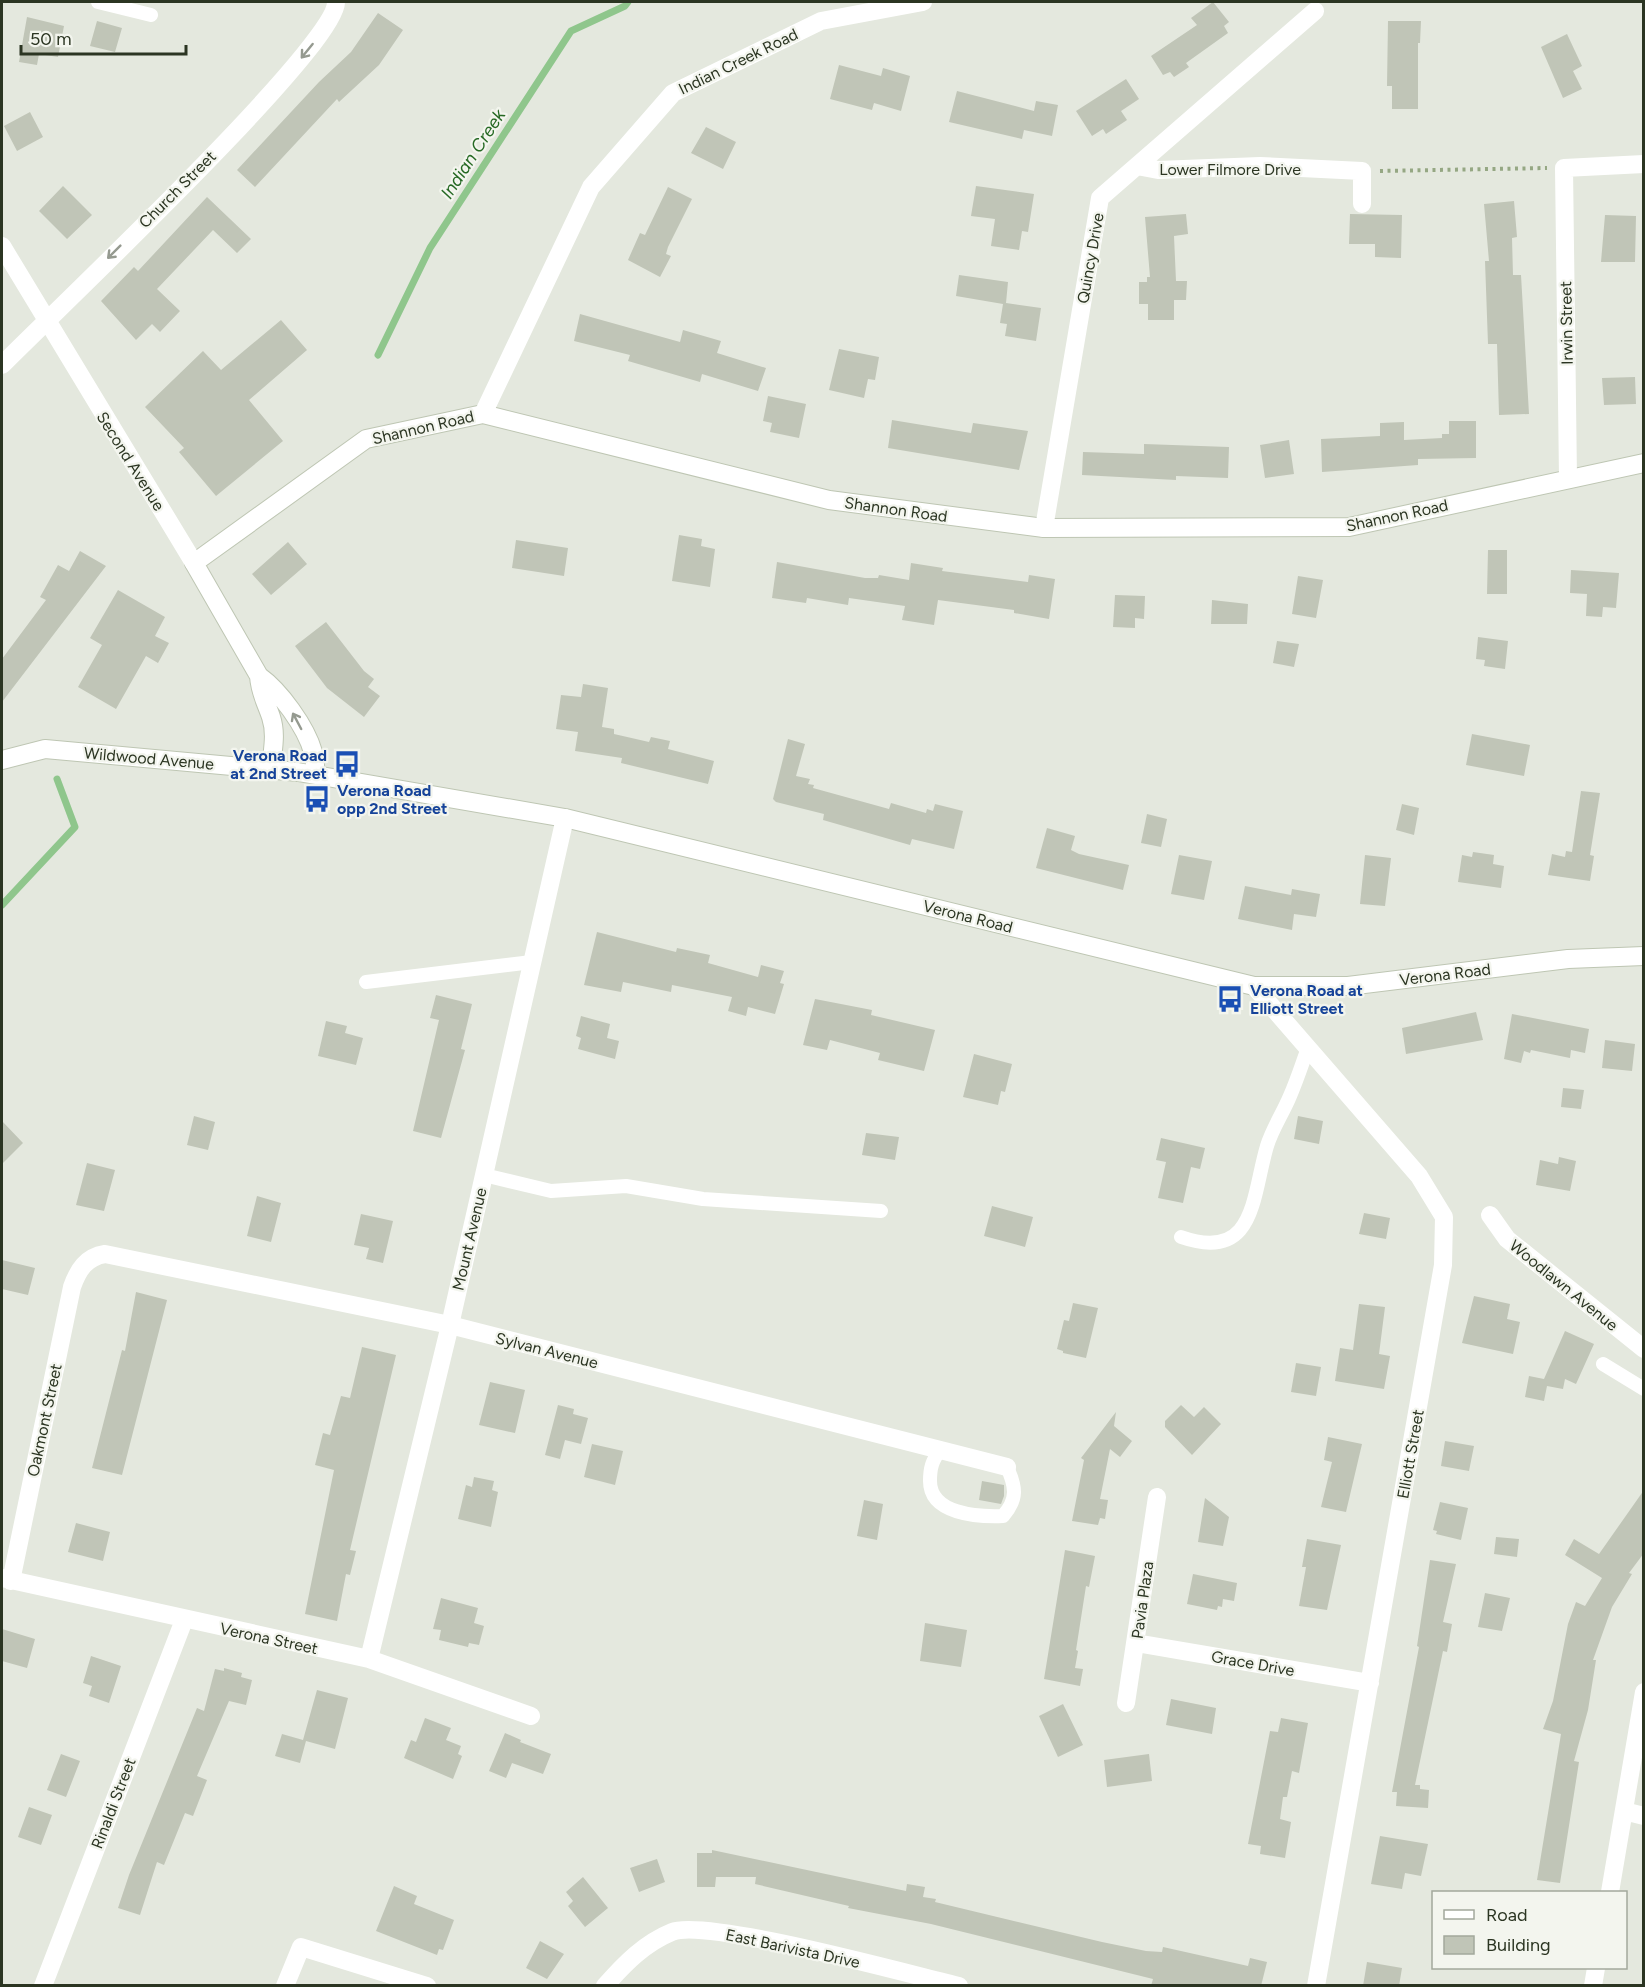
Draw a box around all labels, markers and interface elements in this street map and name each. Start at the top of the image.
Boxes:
scale bar [21,18,186,56]
street label: Indian Creek Road [675,24,801,99]
text: 50 m [30,28,72,50]
one-way arrow [300,43,314,58]
water label: Indian Creek [436,104,511,203]
street label: Church Street [135,147,220,232]
street label: Lower Filmore Drive [1159,160,1301,179]
street label: Quincy Drive [1073,211,1108,305]
one-way arrow [107,244,122,259]
street label: Irwin Street [1556,281,1577,365]
street label: Shannon Road [370,407,476,448]
street label: Second Avenue [93,408,169,514]
street label: Shannon Road [843,493,949,526]
street label: Shannon Road [1344,495,1450,536]
one-way arrow [291,712,302,730]
street label: Wildwood Avenue [83,743,215,774]
place label: Verona Road at 2nd Street [230,746,327,783]
bus stop icon: Verona Road at 2nd Street [332,749,362,779]
place label: Verona Road opp 2nd Street [337,781,447,818]
bus stop icon: Verona Road opp 2nd Street [302,784,332,814]
street label: Verona Road [921,896,1015,937]
street label: Verona Road [1398,959,1492,990]
place label: Verona Road at Elliott Street [1250,981,1363,1018]
bus stop icon: Verona Road at Elliott Street [1215,984,1245,1014]
street label: Mount Avenue [448,1186,491,1292]
street label: Woodlawn Avenue [1506,1236,1622,1335]
street label: Sylvan Avenue [494,1329,600,1372]
street label: Oakmont Street [23,1362,66,1478]
street label: Elliott Street [1393,1408,1428,1500]
street label: Pavia Plaza [1128,1560,1157,1640]
street label: Verona Street [218,1619,320,1658]
street label: Grace Drive [1210,1647,1296,1680]
street label: Rinaldi Street [87,1755,140,1851]
legend [1432,1891,1627,1969]
text: Road [1486,1904,1527,1926]
street label: East Barivista Drive [724,1925,862,1972]
text: Building [1486,1934,1551,1956]

